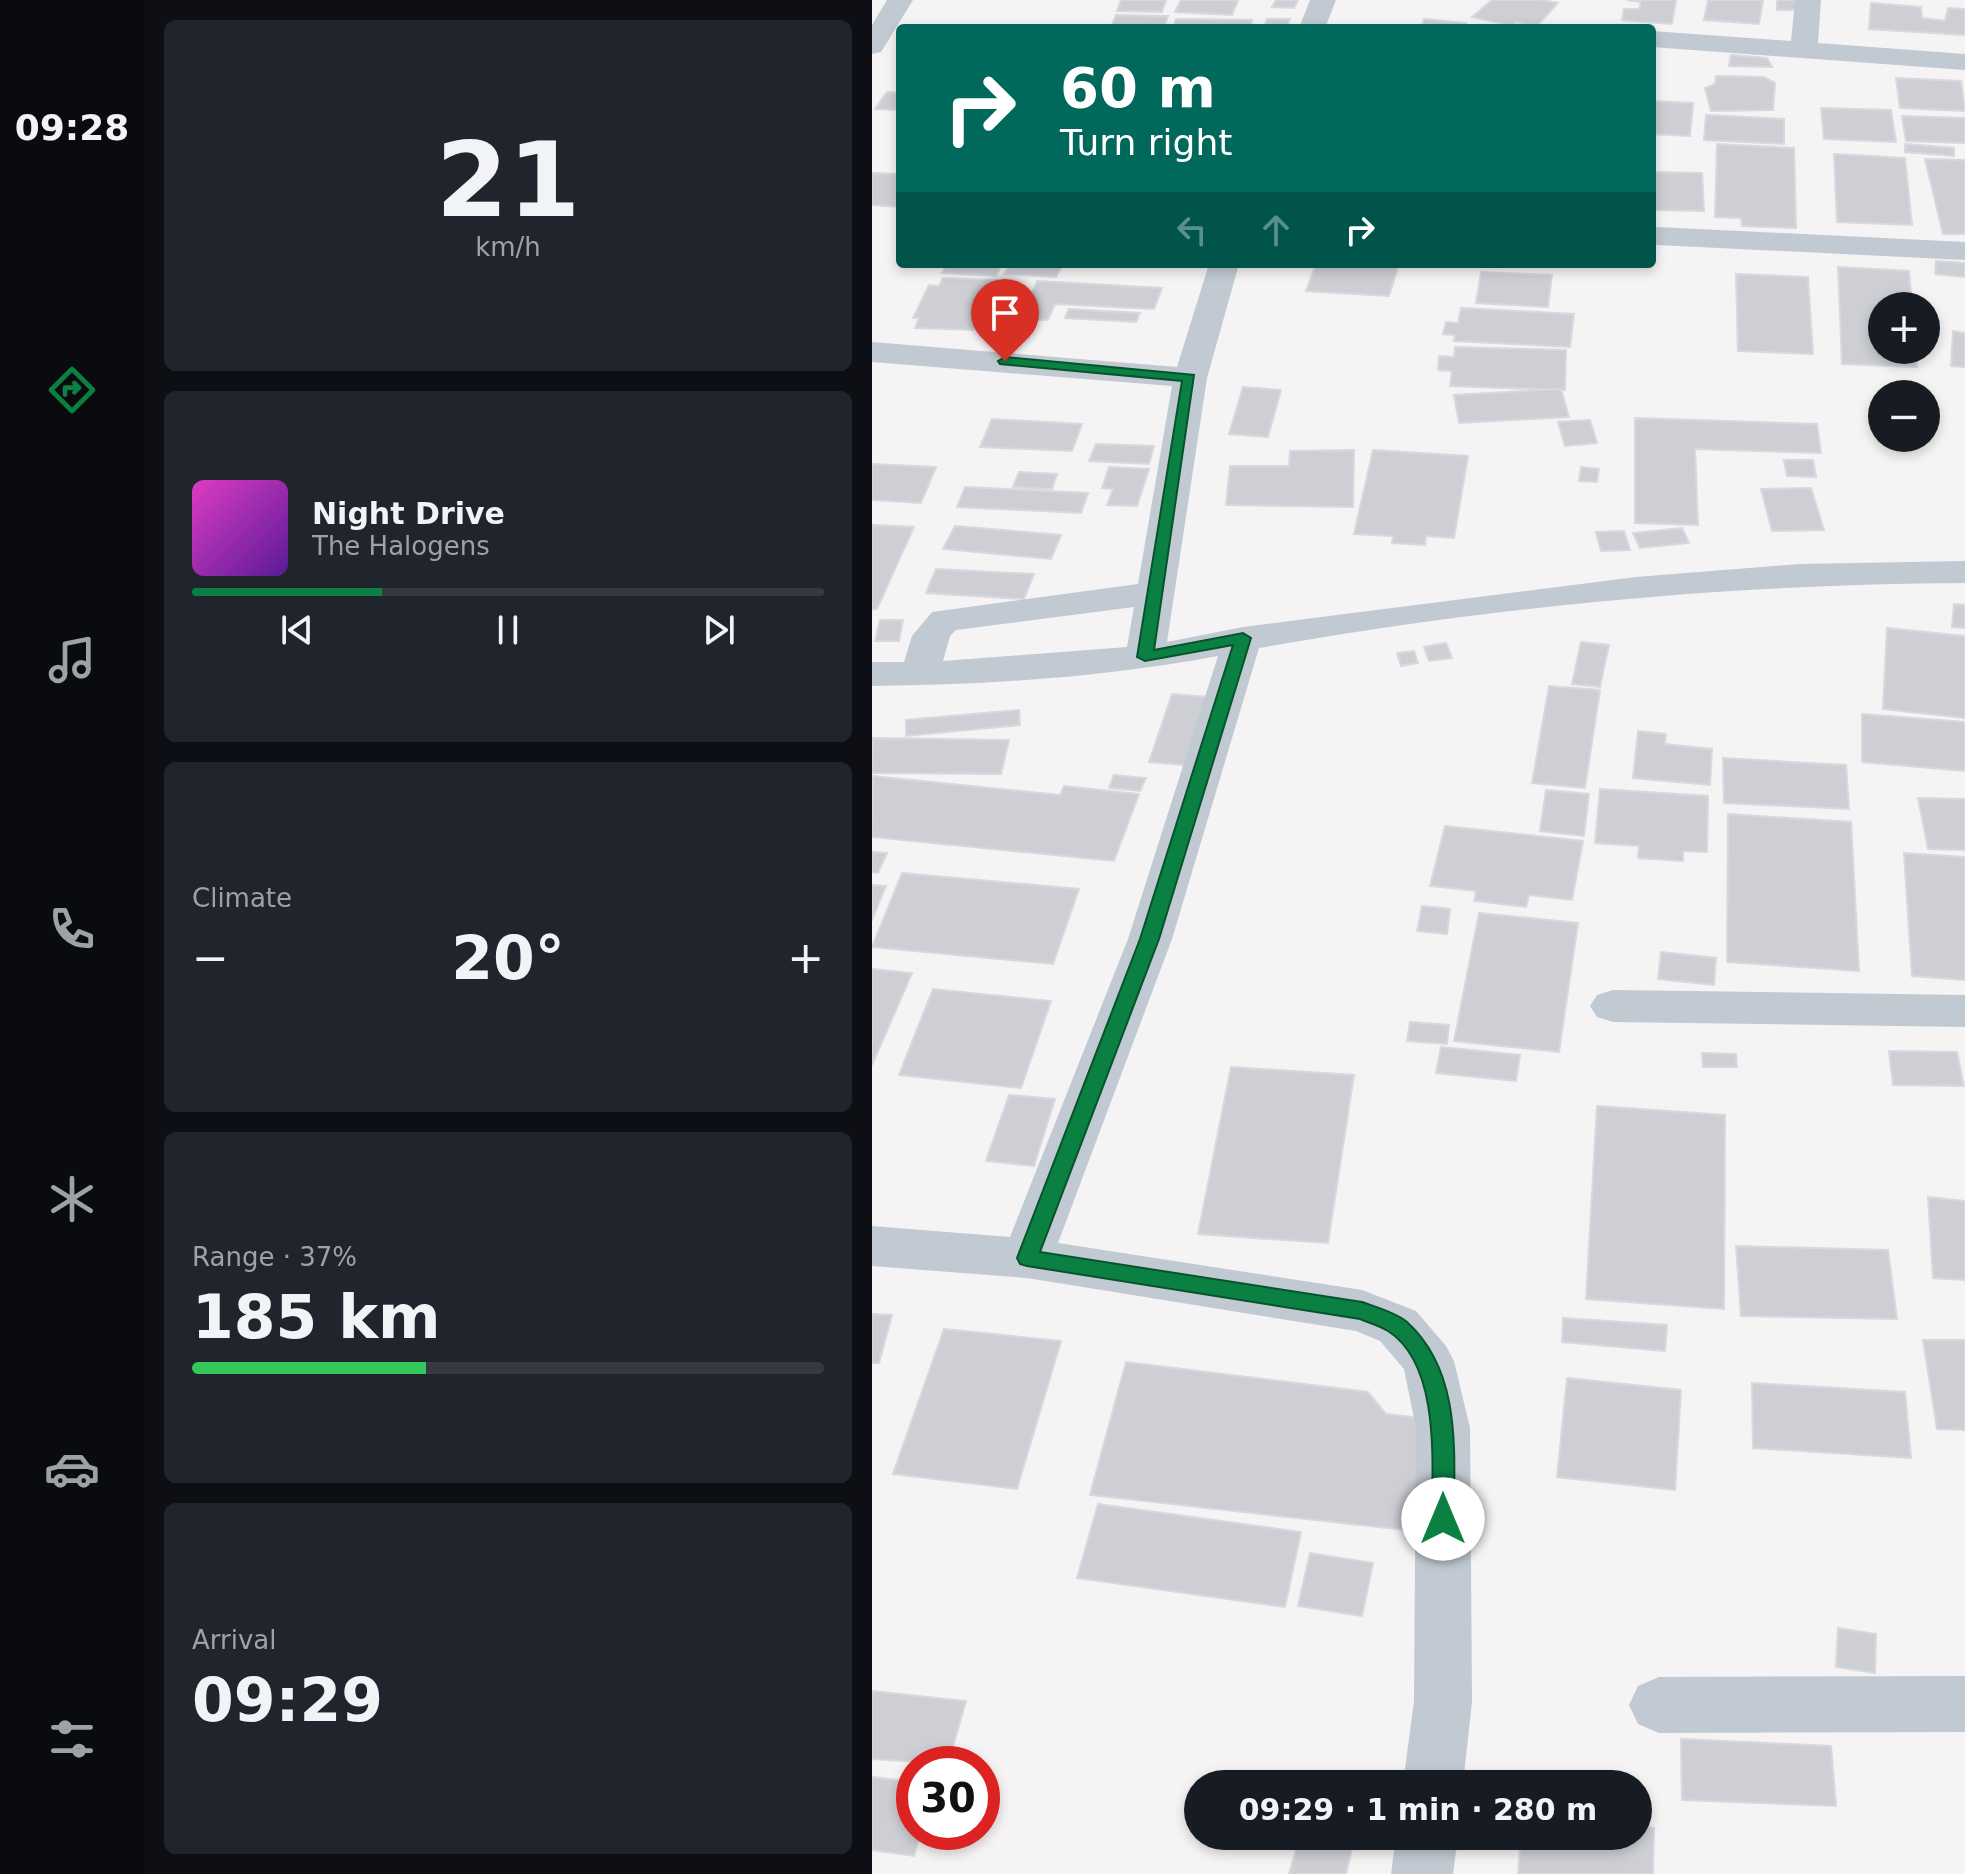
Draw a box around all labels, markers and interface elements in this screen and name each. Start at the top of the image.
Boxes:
text: 60 m [1060,55,1216,120]
icon: right [928,56,1032,160]
text: 09:28 [15,107,129,148]
text: 21 [436,119,580,241]
text: Turn right [1060,122,1232,163]
icon: left [1170,208,1214,252]
icon: ahead [1254,208,1298,252]
icon: right [1338,208,1382,252]
text: km/h [475,232,541,262]
pin [971,279,1039,361]
icon: arrive [983,291,1027,335]
map controls [1868,292,1940,452]
button: + [1868,292,1940,364]
icon: directions [44,362,100,418]
button: − [1868,380,1940,452]
text: Night Drive [312,496,505,531]
text: The Halogens [312,531,490,561]
icon: previous [275,608,319,652]
icon: pause [486,608,530,652]
icon: next [697,608,741,652]
icon: music [44,632,100,688]
text: Climate [192,883,292,913]
icon: phone [44,901,100,957]
text: 20° [451,923,565,993]
text: − [192,932,229,983]
text: + [787,932,824,983]
icon: climate [44,1171,100,1227]
text: Range · 37% [192,1242,357,1272]
text: 185 km [192,1282,441,1352]
icon: car [44,1441,100,1497]
position arrow [1401,1477,1485,1561]
text: Arrival [192,1625,276,1655]
text: 09:29 [192,1665,383,1735]
icon: filters [44,1711,100,1767]
speed limit sign: 30 [896,1746,1000,1850]
text: 09:29 · 1 min · 280 m [1239,1792,1597,1827]

